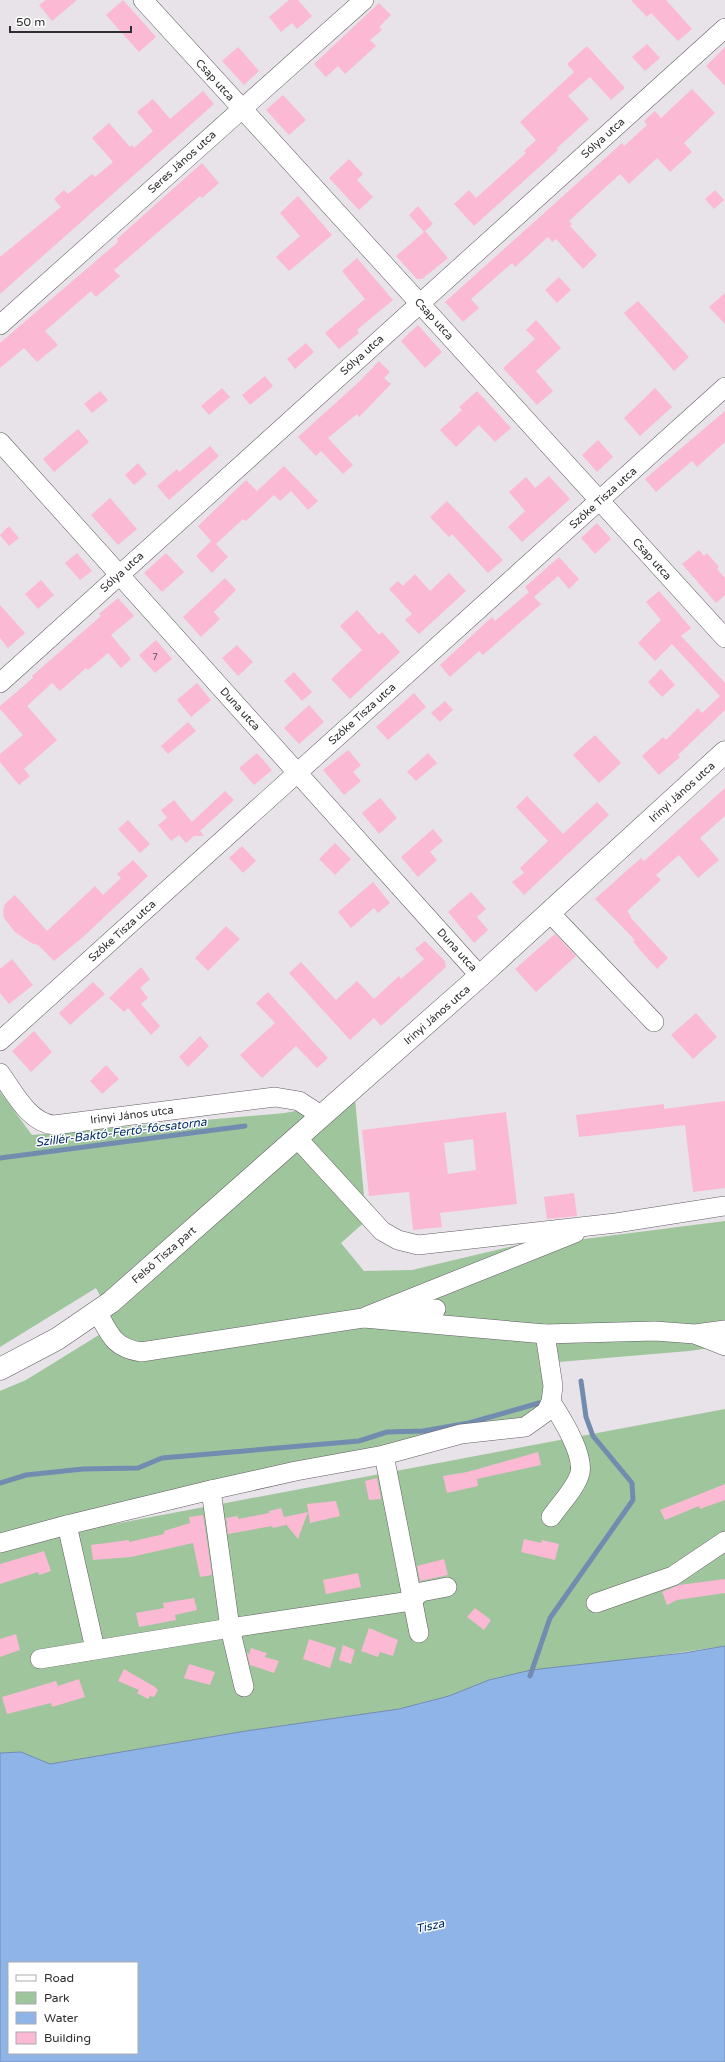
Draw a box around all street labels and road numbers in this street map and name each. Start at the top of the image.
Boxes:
street label: Csap utca [193,56,237,104]
street label: Sólya utca [579,115,627,161]
street label: Seres János utca [145,128,219,196]
street label: Csap utca [412,295,456,343]
street label: Sólya utca [338,332,386,378]
street label: Szőke Tisza utca [567,464,639,532]
street label: Csap utca [630,535,674,583]
street label: Sólya utca [98,549,146,595]
street label: Szőke Tisza utca [326,680,398,748]
street label: Duna utca [217,685,263,733]
street label: Irinyi János utca [647,759,717,825]
street label: Szőke Tisza utca [86,897,158,965]
street label: Duna utca [434,926,480,974]
street label: Irinyi János utca [401,983,473,1047]
street label: Irinyi János utca [90,1103,174,1127]
street label: Felső Tisza part [129,1224,199,1286]

